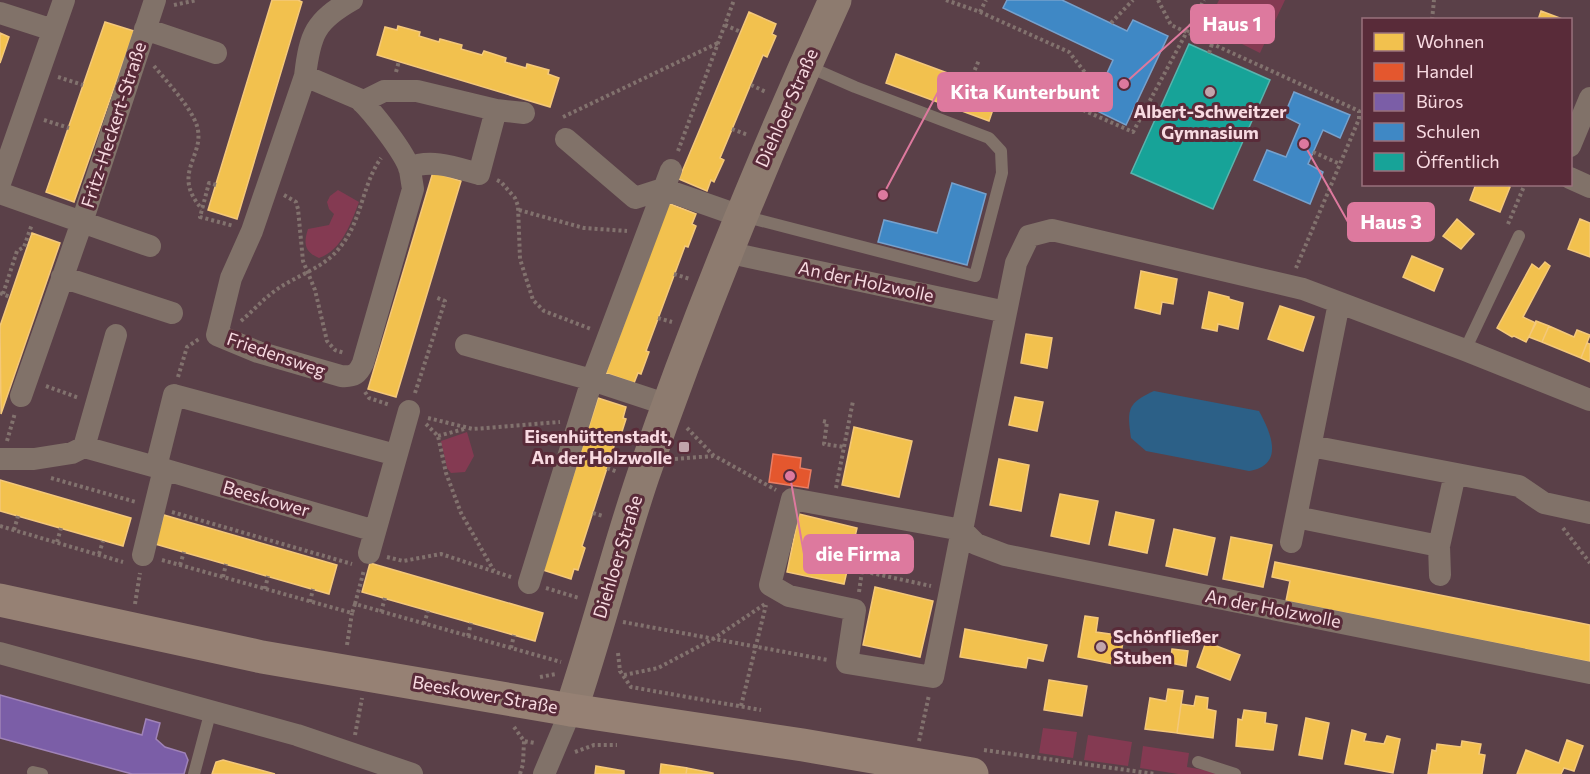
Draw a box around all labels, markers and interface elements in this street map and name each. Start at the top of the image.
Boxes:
callout: Haus 1 [1191,5,1274,43]
text: Haus 1 [1202,11,1262,35]
legend [1362,18,1572,186]
text: Wohnen [1416,30,1484,52]
street label: Fritz-Heckert-Straße [76,39,150,211]
street label: Diehloer Straße [750,45,822,170]
text: Handel [1416,60,1474,82]
callout: Kita Kunterbunt [938,73,1112,111]
text: Kita Kunterbunt [950,79,1100,103]
marker: Albert-Schweitzer Gymnasium [1203,85,1217,99]
text: Büros [1416,90,1463,112]
place label: Albert-Schweitzer Gymnasium [1133,100,1287,143]
text: Schulen [1416,120,1480,142]
text: Öffentlich [1416,150,1500,172]
callout: Haus 3 [1348,203,1434,241]
text: Haus 3 [1360,209,1422,233]
street label: An der Holzwolle [796,256,936,306]
street label: Friedensweg [224,327,329,381]
place label: Eisenhüttenstadt, An der Holzwolle [524,425,672,468]
marker: Eisenhüttenstadt, An der Holzwolle [677,440,691,454]
street label: Beeskower [220,475,312,521]
street label: Diehloer Straße [588,492,646,621]
callout: die Firma [804,535,913,573]
text: die Firma [816,541,900,565]
street label: An der Holzwolle [1203,584,1343,632]
place label: Schönfließer Stuben [1113,625,1219,668]
marker: Schönfließer Stuben [1094,640,1108,654]
street label: Beeskower Straße [411,670,560,718]

